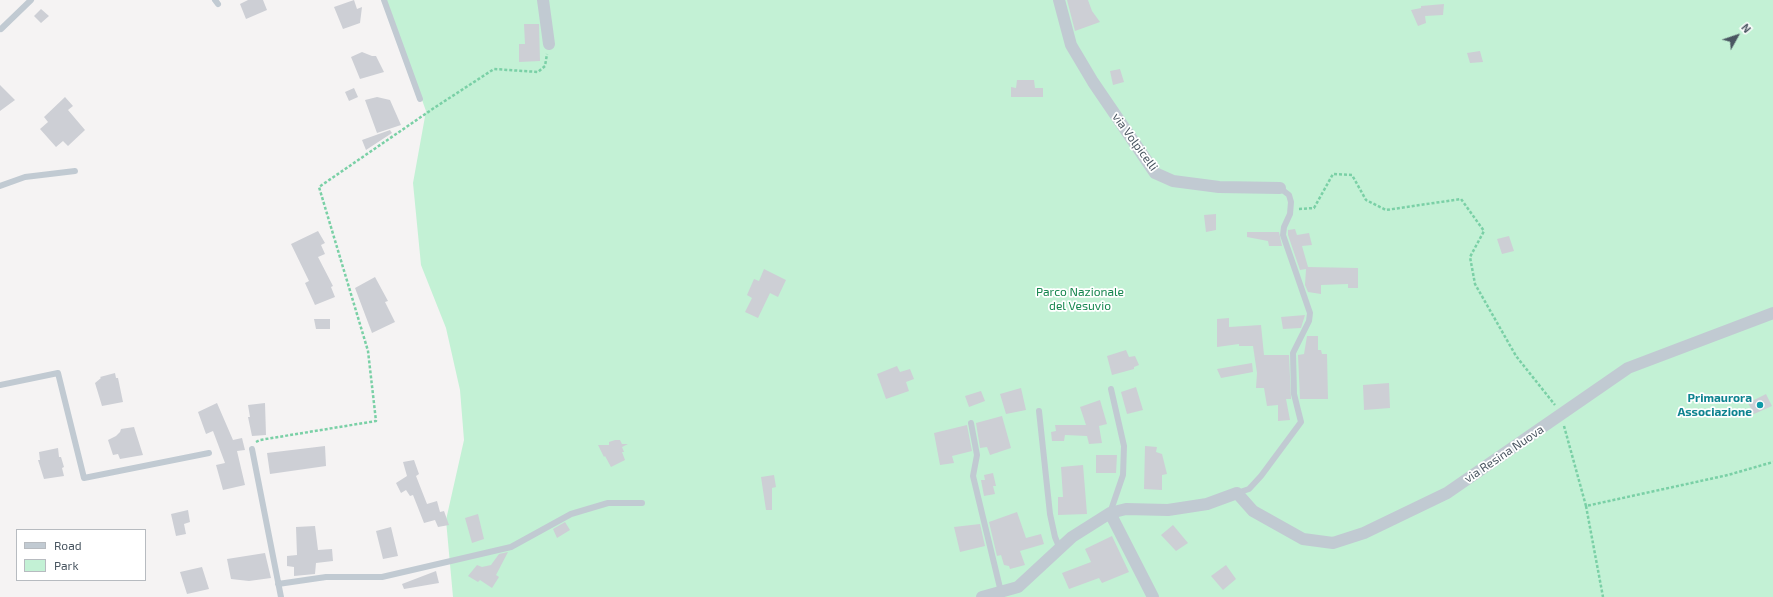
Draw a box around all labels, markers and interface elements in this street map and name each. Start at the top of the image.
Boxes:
north arrow [1717,16,1757,56]
text: N [1739,21,1754,35]
street label: via Volpicelli [1109,110,1161,174]
park label: Parco Nazionale del Vesuvio [1036,285,1124,313]
place label: Primaurora Associazione [1677,391,1752,419]
marker: Primaurora Associazione [1755,400,1765,410]
street label: via Resina Nuova [1462,422,1546,486]
legend [16,529,146,581]
text: Road [54,538,82,552]
text: Park [54,558,79,572]

